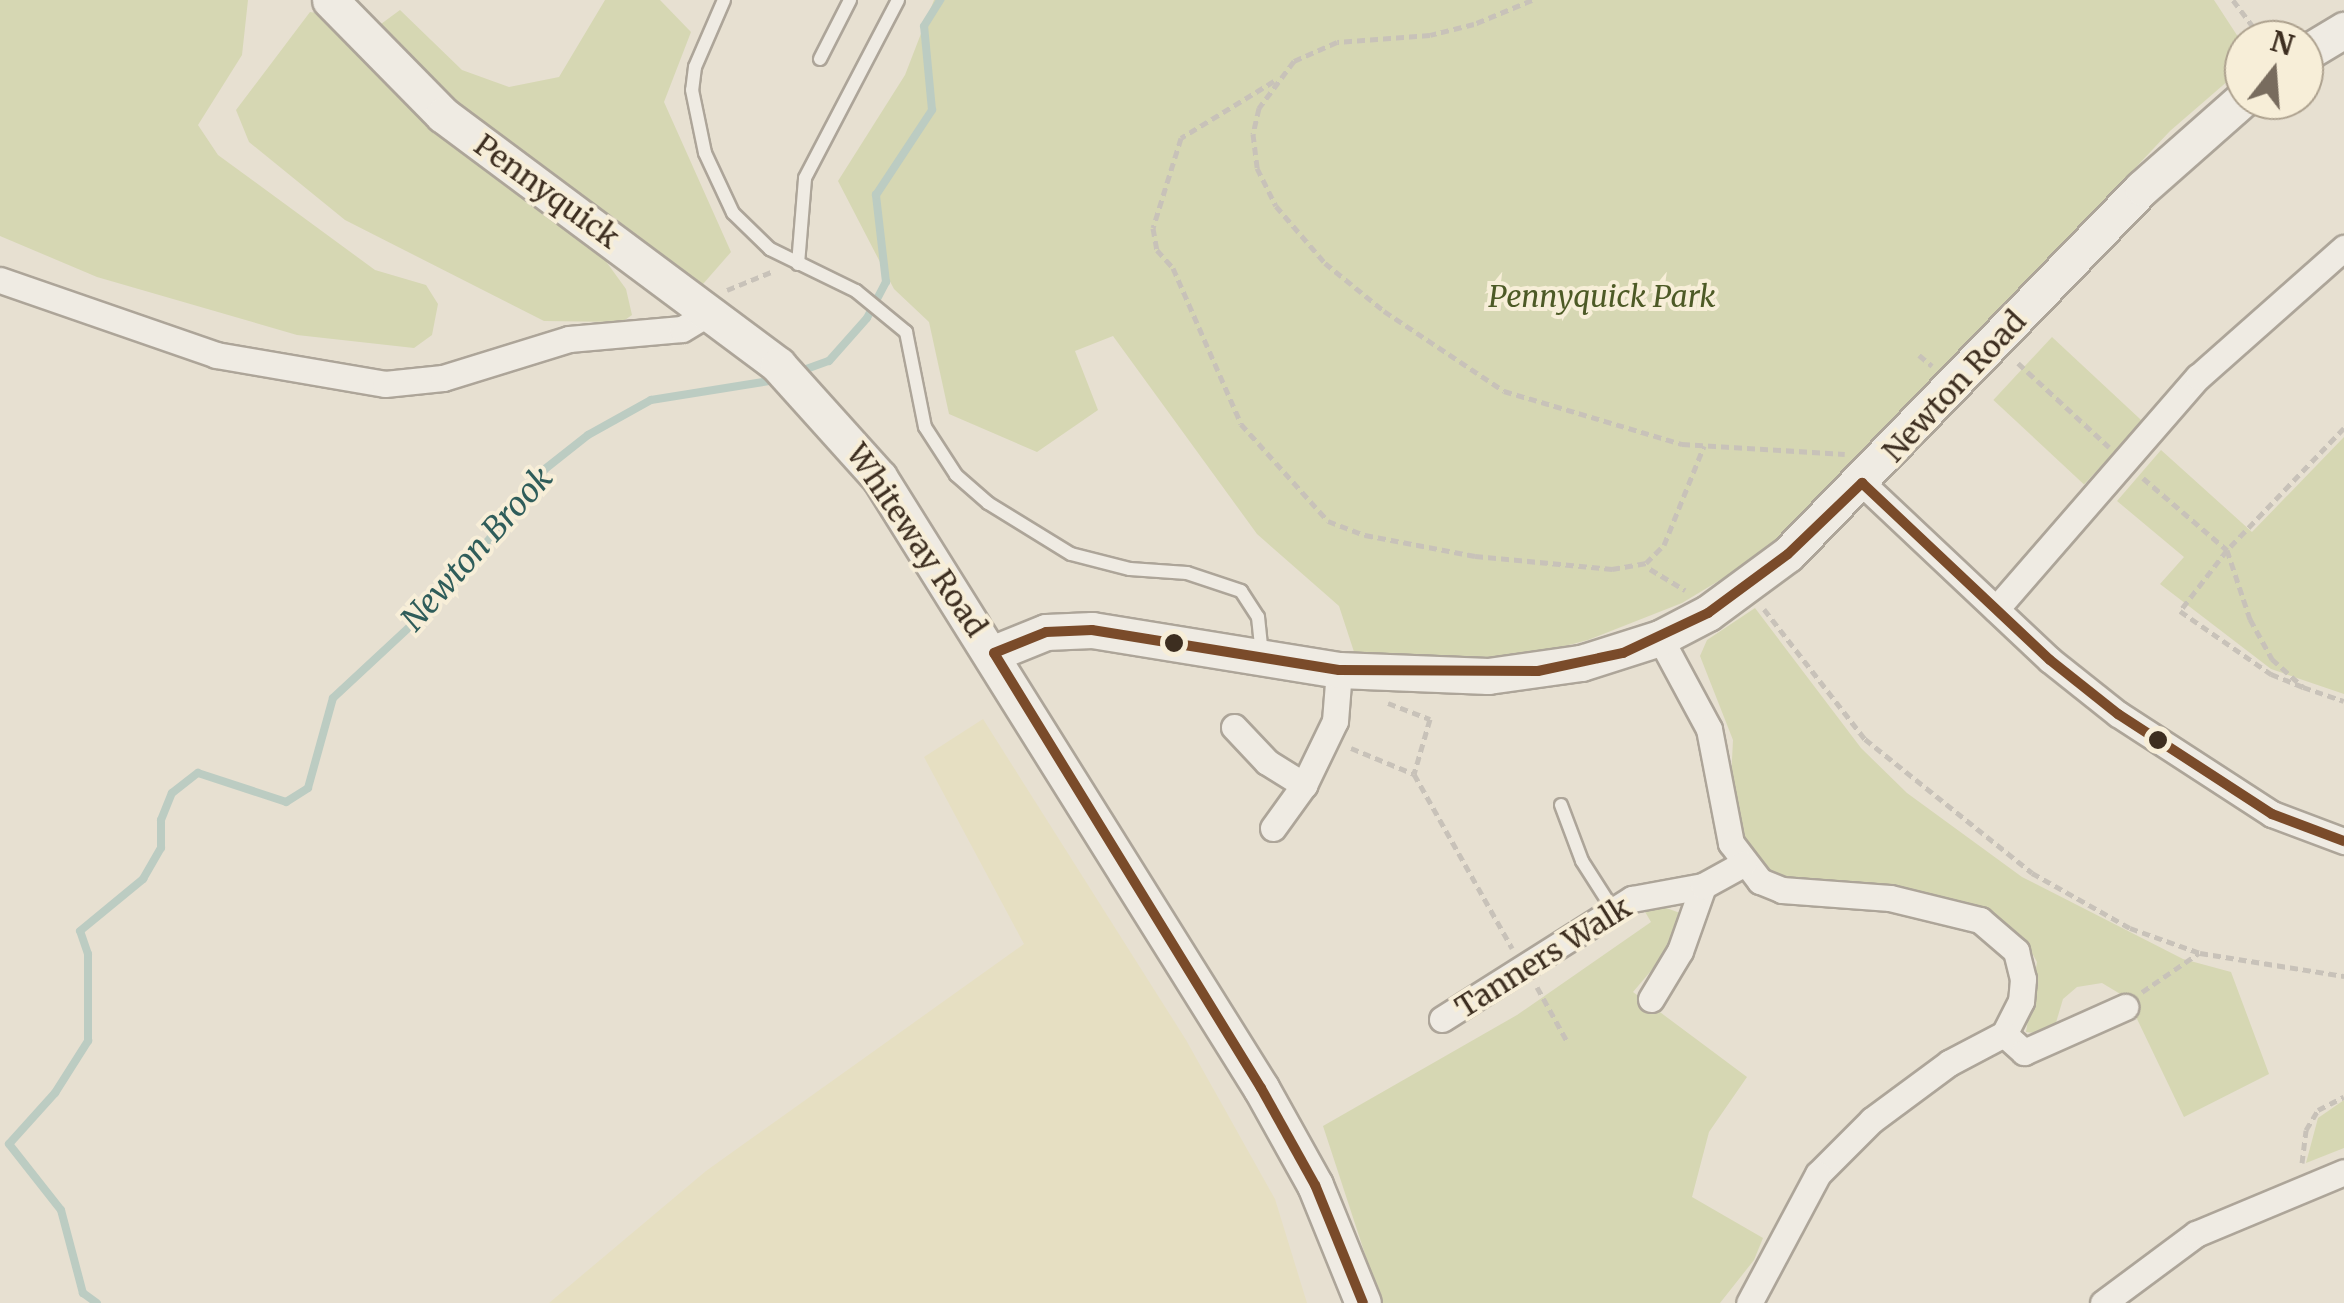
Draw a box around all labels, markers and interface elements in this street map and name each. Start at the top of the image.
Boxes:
north arrow [2224,20,2324,120]
text: N [2266,23,2298,64]
street label: Pennyquick [468,126,626,256]
park label: Pennyquick Park [1488,278,1716,314]
street label: Newton Road [1875,303,2033,469]
street label: Whiteway Road [839,437,995,643]
water label: Newton Brook [394,459,560,639]
unlabelled marker [1164,633,1184,653]
unlabelled marker [2148,730,2168,750]
street label: Tanners Walk [1449,889,1637,1025]

